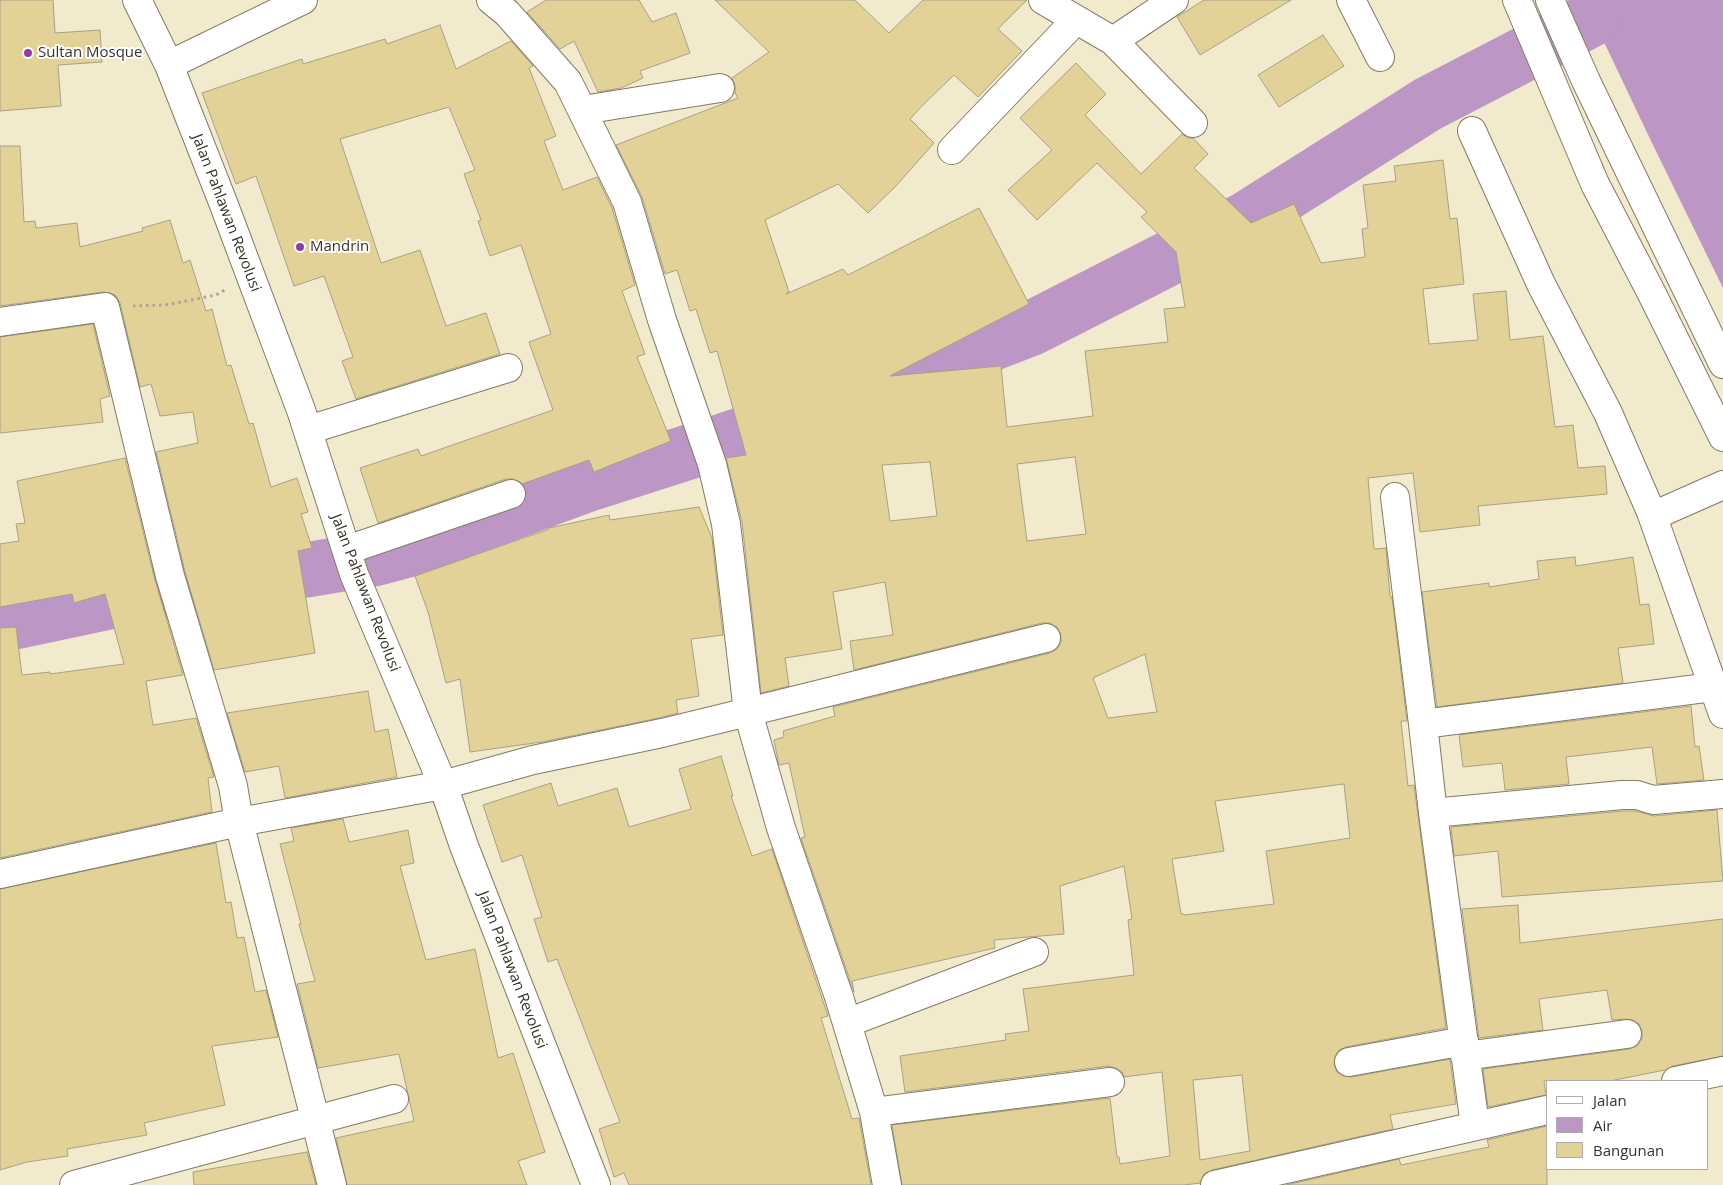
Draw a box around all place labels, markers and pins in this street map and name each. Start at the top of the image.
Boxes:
place label: Sultan Mosque [38,44,142,62]
marker: Sultan Mosque [22,47,34,59]
place label: Mandrin [310,238,369,256]
marker: Mandrin [294,241,306,253]

